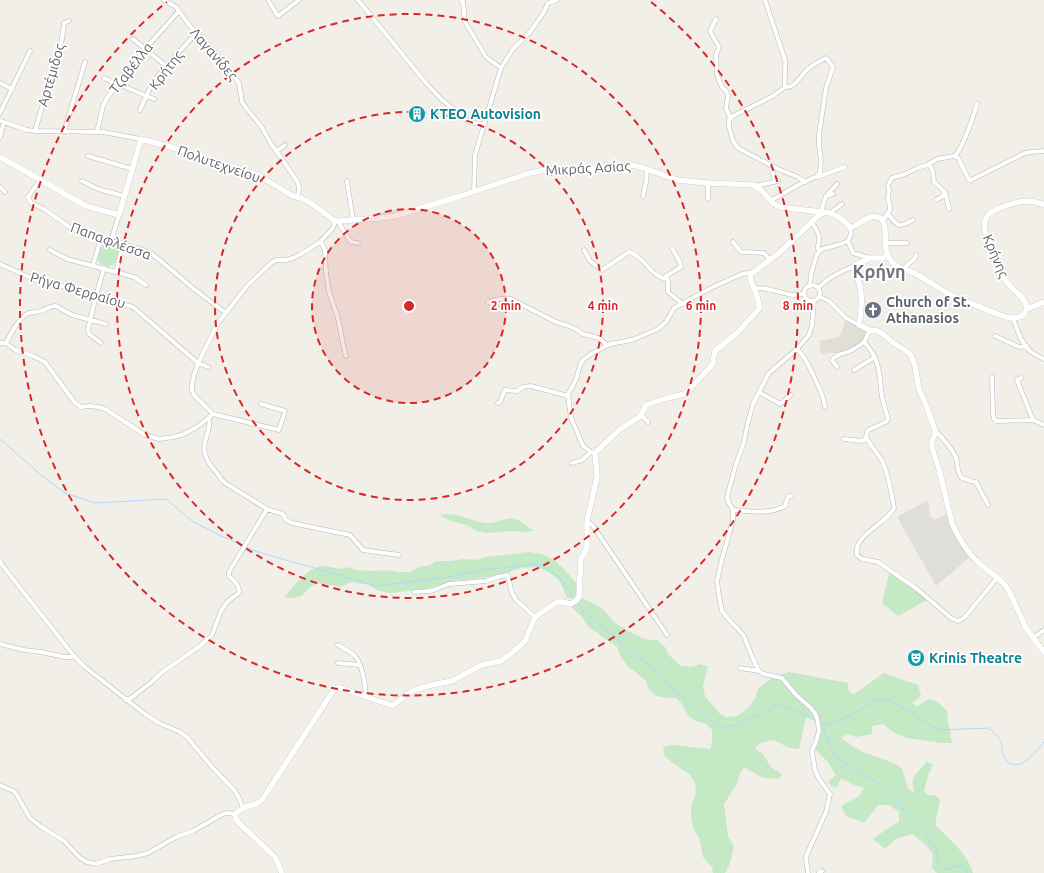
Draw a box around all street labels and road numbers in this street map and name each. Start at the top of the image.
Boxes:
street label: Λαγανίδες [187,24,242,84]
street label: Τζαβέλλα [106,39,156,97]
street label: Αρτέμιδος [34,41,68,108]
street label: Κρήτης [146,47,187,93]
street label: Πολυτεχνείου [175,142,263,186]
street label: Μικράς Ασίας [545,158,632,178]
street label: Παπαφλέσσα [69,219,154,263]
street label: Κρήνης [980,232,1013,281]
street label: Ρήγα Φερραίου [28,269,128,311]

